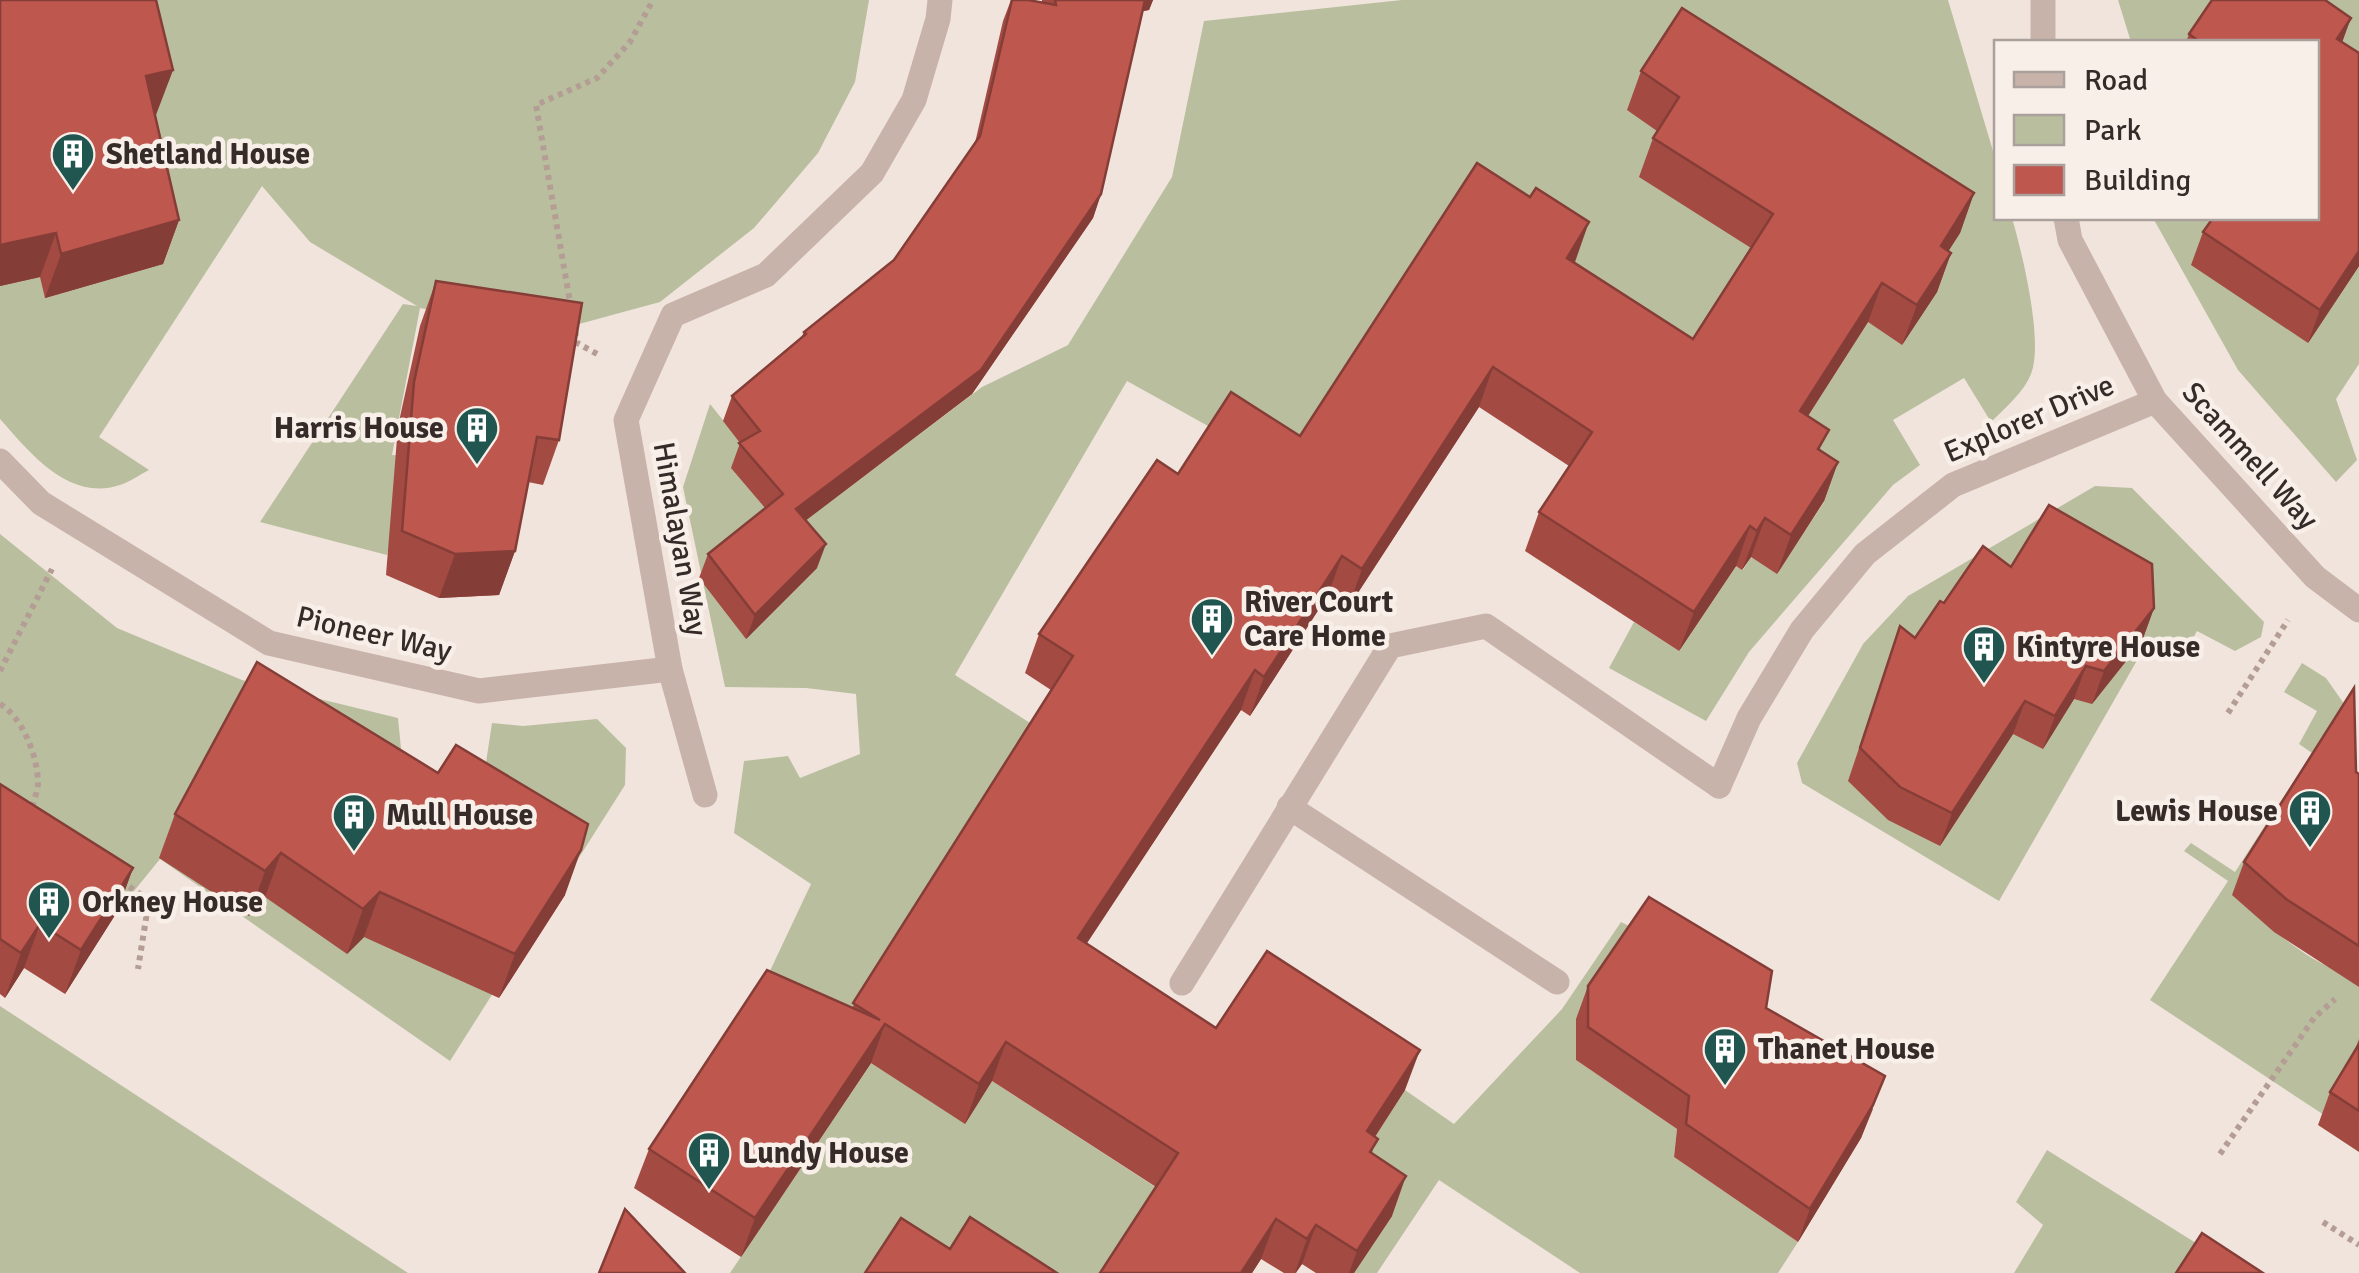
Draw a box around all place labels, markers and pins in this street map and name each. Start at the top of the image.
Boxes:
building icon: Shetland House [50,131,96,192]
place label: Shetland House [106,136,310,173]
building icon: Harris House [454,405,500,466]
place label: Harris House [274,410,444,447]
place label: River Court Care Home [1244,584,1393,655]
building icon: River Court Care Home [1189,596,1235,657]
building icon: Kintyre House [1961,624,2007,685]
place label: Kintyre House [2016,629,2200,666]
building icon: Lewis House [2287,788,2333,849]
building icon: Mull House [331,792,377,853]
place label: Lewis House [2115,793,2278,830]
place label: Mull House [386,797,533,834]
building icon: Orkney House [26,879,72,940]
place label: Orkney House [82,884,263,921]
building icon: Thanet House [1702,1026,1748,1087]
place label: Thanet House [1758,1031,1935,1068]
building icon: Lundy House [686,1130,732,1191]
place label: Lundy House [742,1135,909,1172]

